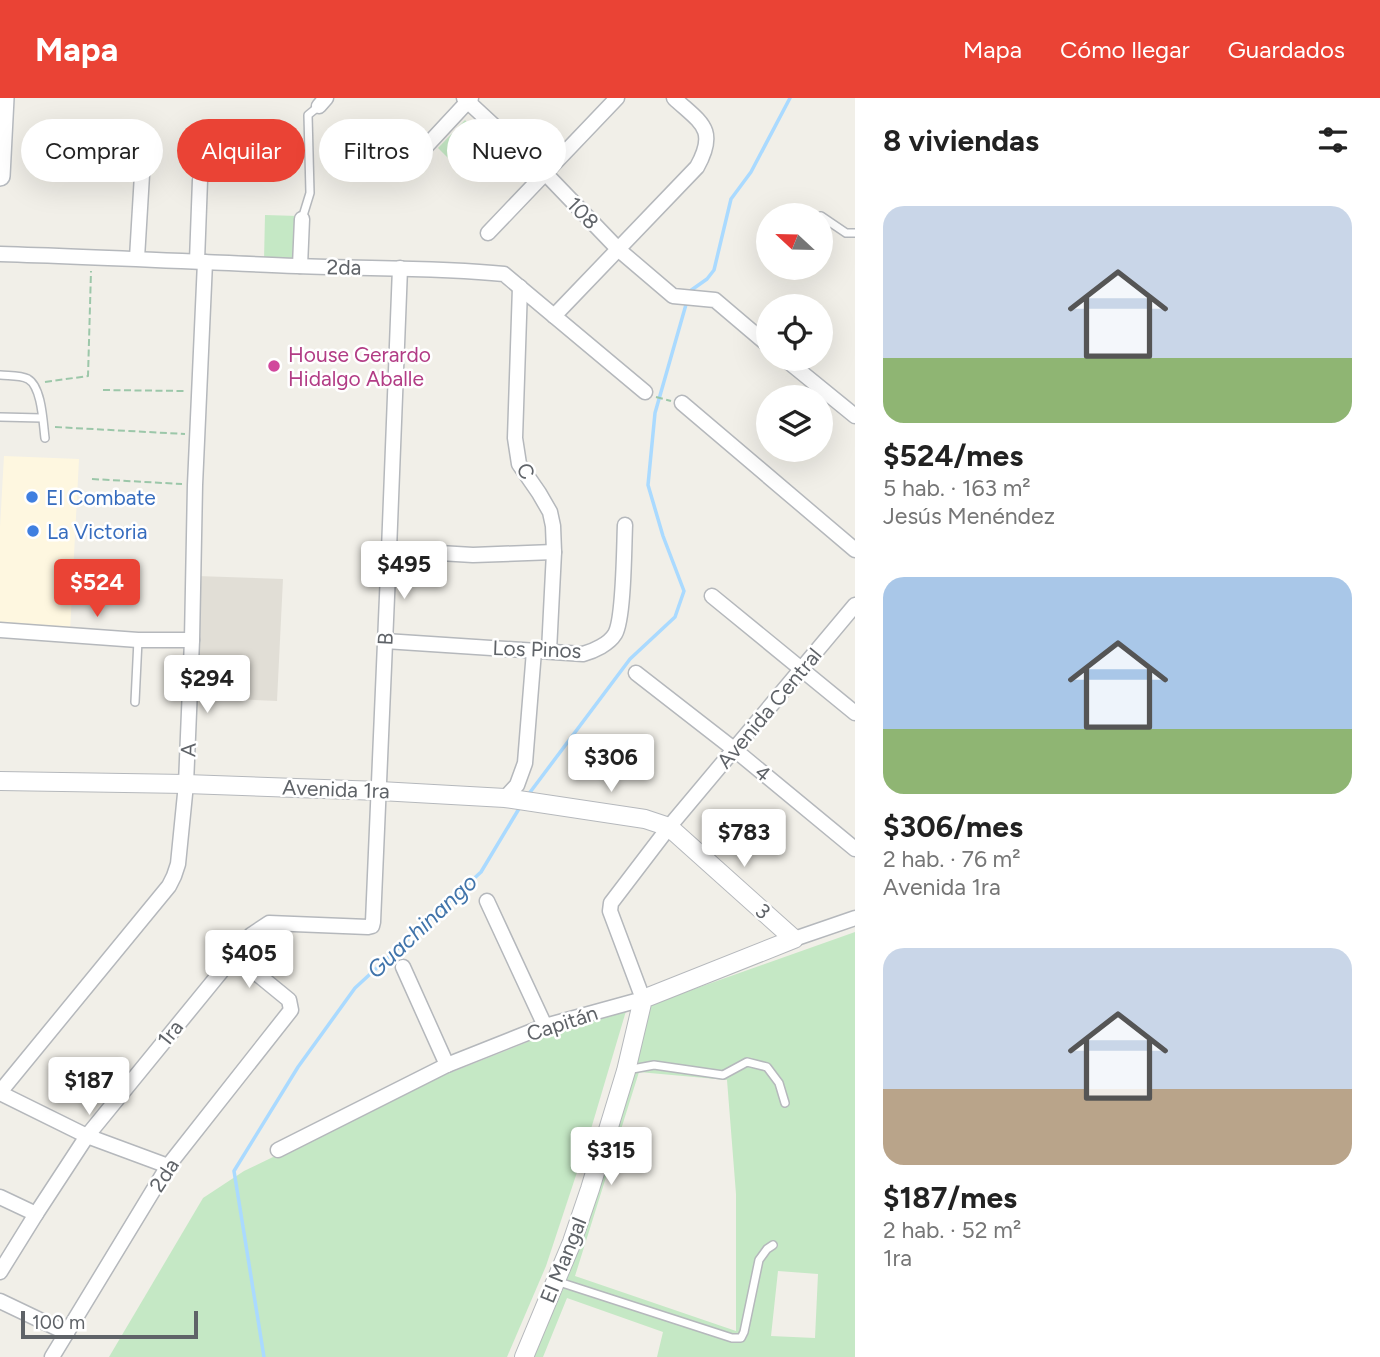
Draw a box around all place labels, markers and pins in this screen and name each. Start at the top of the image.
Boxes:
place label: House Gerardo Hidalgo Aballe [288,342,431,391]
marker: House Gerardo Hidalgo Aballe [266,358,282,374]
place label: El Combate [46,485,156,510]
marker: El Combate [24,489,40,505]
place label: La Victoria [47,519,147,544]
marker: La Victoria [25,523,41,539]
pin: $495 [363,542,445,601]
pin: $524 [56,560,138,619]
pin: $294 [166,656,248,715]
pin: $306 [570,734,652,794]
pin: $783 [703,810,785,869]
pin: $405 [208,930,290,990]
pin: $187 [48,1058,130,1117]
pin: $315 [570,1128,652,1187]

